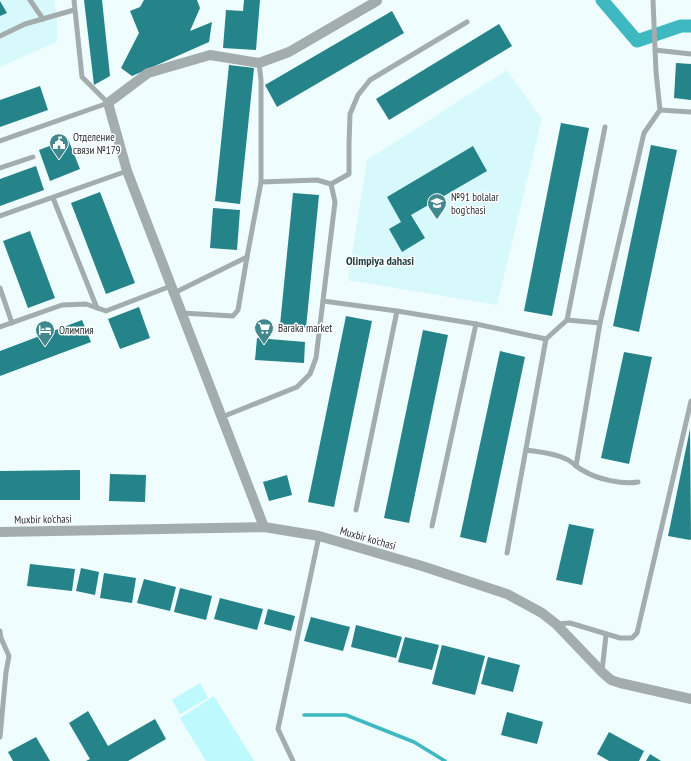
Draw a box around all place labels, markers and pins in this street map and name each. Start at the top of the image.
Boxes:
place label: Отделение связи №179 [73,130,121,157]
public building icon: Отделение связи №179 [48,132,70,160]
place label: №91 bolalar bog'chasi [451,190,499,217]
school or university icon: №91 bolalar bog'chasi [426,192,448,220]
supermarket icon: Baraka market [253,317,275,345]
hotel icon: Олимпия [34,319,56,347]
place label: Baraka market [278,321,332,335]
place label: Олимпия [59,323,94,337]

